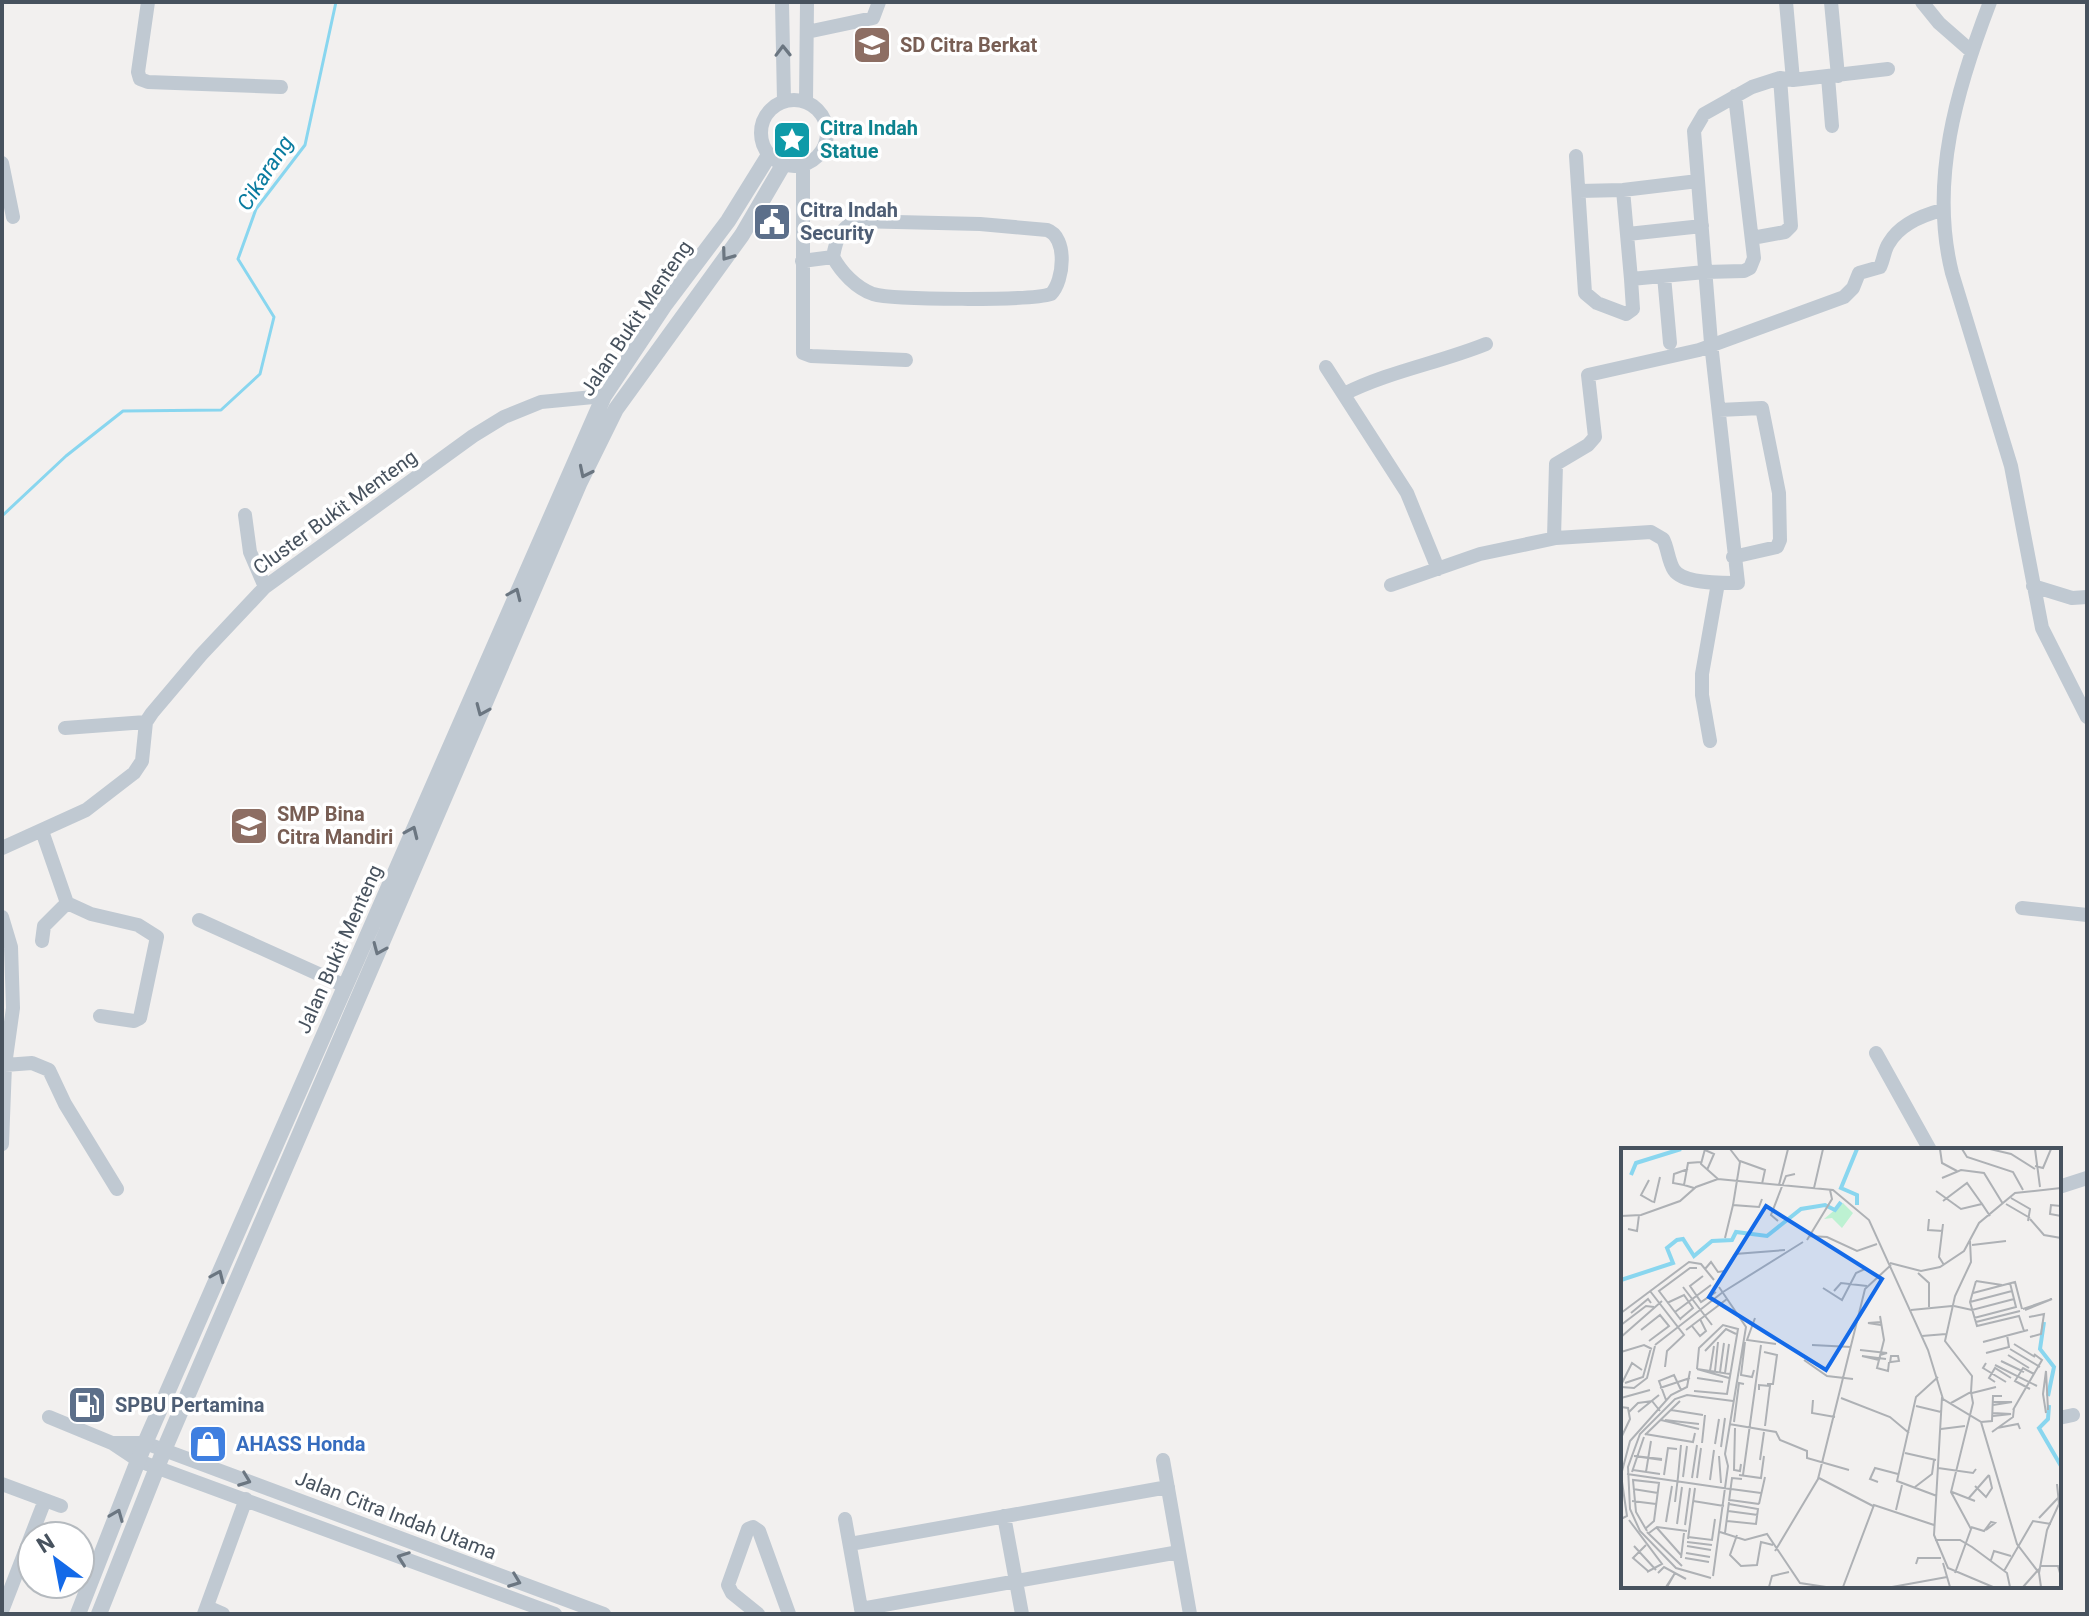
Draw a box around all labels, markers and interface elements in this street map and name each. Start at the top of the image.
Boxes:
school or university icon: SD Citra Berkat [851,24,893,66]
place label: SD Citra Berkat [900,33,1037,57]
one-way arrow [774,44,792,57]
place label: Citra Indah Statue [820,116,918,163]
place icon: Citra Indah Statue [771,119,813,161]
water label: Cikarang [232,131,298,215]
place label: Citra Indah Security [800,198,898,245]
public building icon: Citra Indah Security [751,201,793,243]
street label: Jalan Bukit Menteng [575,236,697,400]
one-way arrow [723,246,737,260]
street label: Cluster Bukit Menteng [248,445,422,579]
one-way arrow [580,463,595,478]
one-way arrow [506,588,522,602]
one-way arrow [476,702,492,716]
place label: SMP Bina Citra Mandiri [277,802,393,849]
school or university icon: SMP Bina Citra Mandiri [228,805,270,847]
one-way arrow [402,826,418,840]
street label: Jalan Bukit Menteng [291,861,387,1037]
one-way arrow [373,941,389,955]
inset map [1621,1148,2061,1588]
one-way arrow [209,1270,225,1284]
fuel station icon: SPBU Pertamina [66,1384,108,1426]
place label: SPBU Pertamina [115,1393,265,1417]
shop icon: AHASS Honda [187,1423,229,1465]
place label: AHASS Honda [236,1432,366,1456]
street label: Jalan Citra Indah Utama [292,1465,500,1565]
one-way arrow [237,1470,251,1487]
one-way arrow [107,1509,124,1523]
north arrow [16,1520,96,1600]
text: N [32,1529,59,1558]
one-way arrow [397,1551,411,1567]
one-way arrow [507,1571,521,1588]

